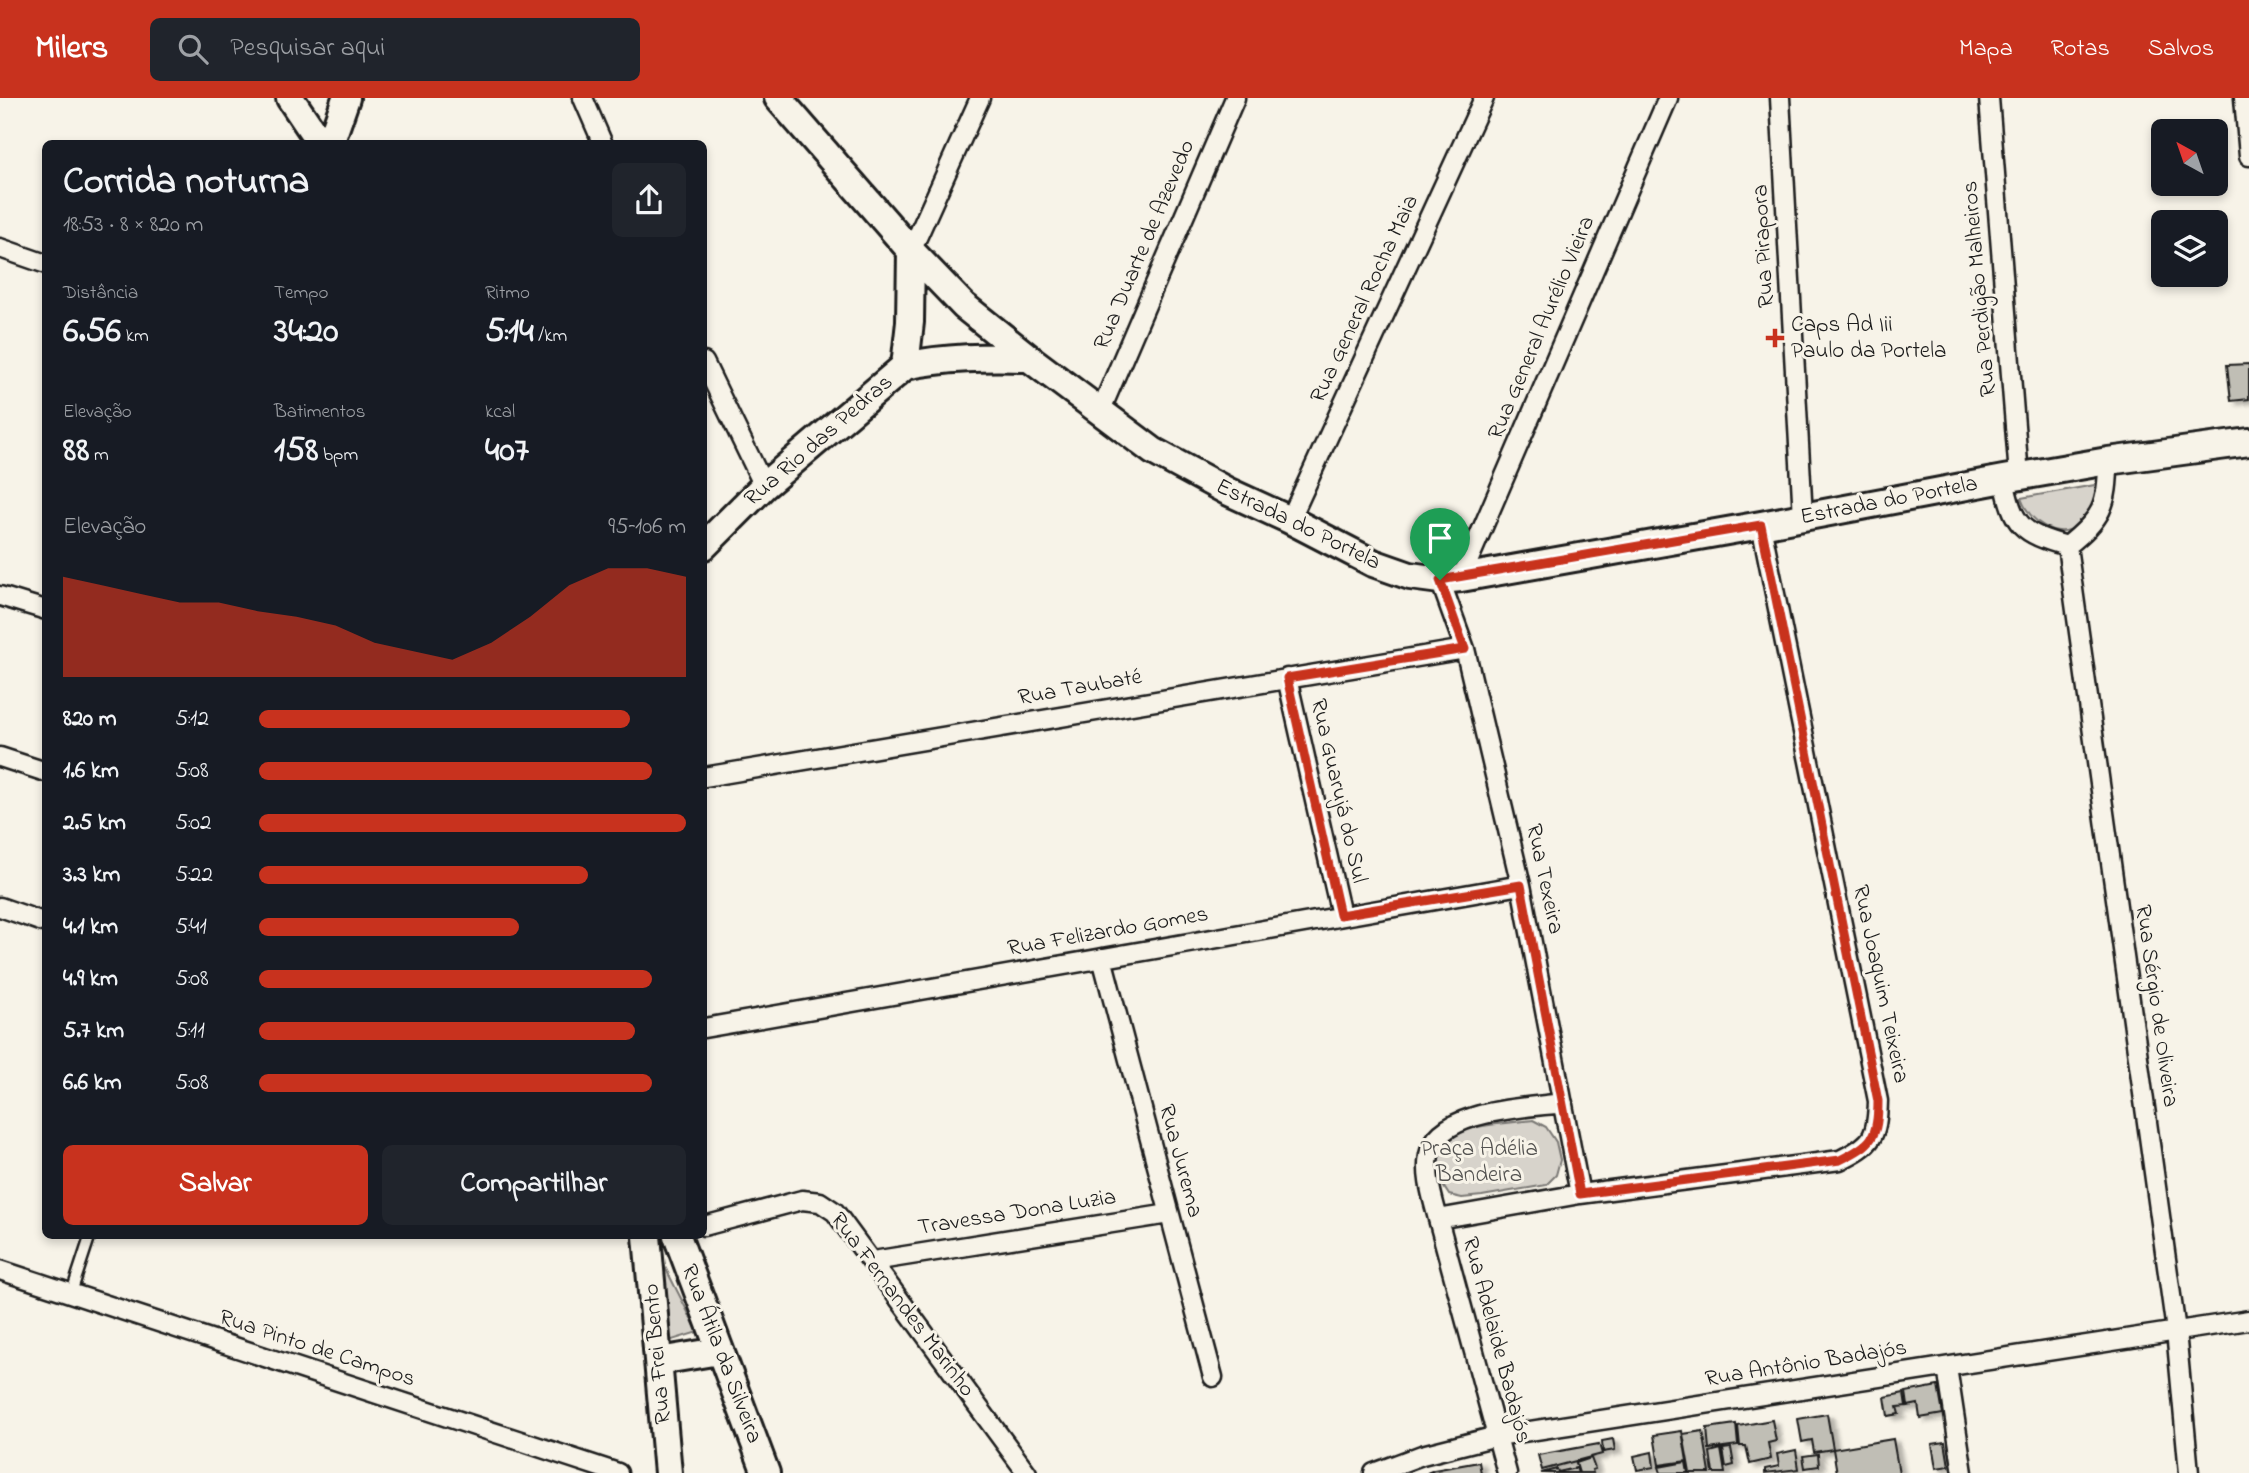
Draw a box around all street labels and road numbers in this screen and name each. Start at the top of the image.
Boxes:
street label: Rua Duarte de Azevedo [1086,135,1204,355]
street label: Rua Perdigão Malheiros [1954,180,2007,398]
street label: Rua Pirapora [1744,183,1784,309]
street label: Rua General Rocha Maia [1302,189,1428,409]
street label: Rua General Aurélio Vieira [1480,211,1604,445]
street label: Rua Rio das Pedras [737,367,901,515]
street label: Estrada do Portela [1798,468,1980,534]
street label: Estrada do Portela [1210,471,1386,579]
street label: Rua Taubaté [1015,661,1145,715]
street label: Rua Guarujá do Sul [1301,695,1375,887]
street label: Rua Texeira [1516,821,1572,937]
street label: Rua Joaquim Teixeira [1843,882,1917,1086]
street label: Rua Felizardo Gomes [1005,898,1211,966]
street label: Rua Sérgio de Oliveira [2124,903,2187,1109]
street label: Rua Jurema [1149,1101,1211,1221]
street label: Travessa Dona Luzia [915,1181,1119,1245]
street label: Rua Fernandes Marinho [821,1206,983,1404]
street label: Rua Adelaide Badajós [1453,1233,1539,1447]
street label: Rua Átila da Silveira [672,1259,771,1448]
street label: Rua Frei Bento [635,1282,681,1426]
street label: Rua Pinto de Campos [214,1302,420,1396]
street label: Rua Antônio Badajós [1703,1332,1909,1396]

